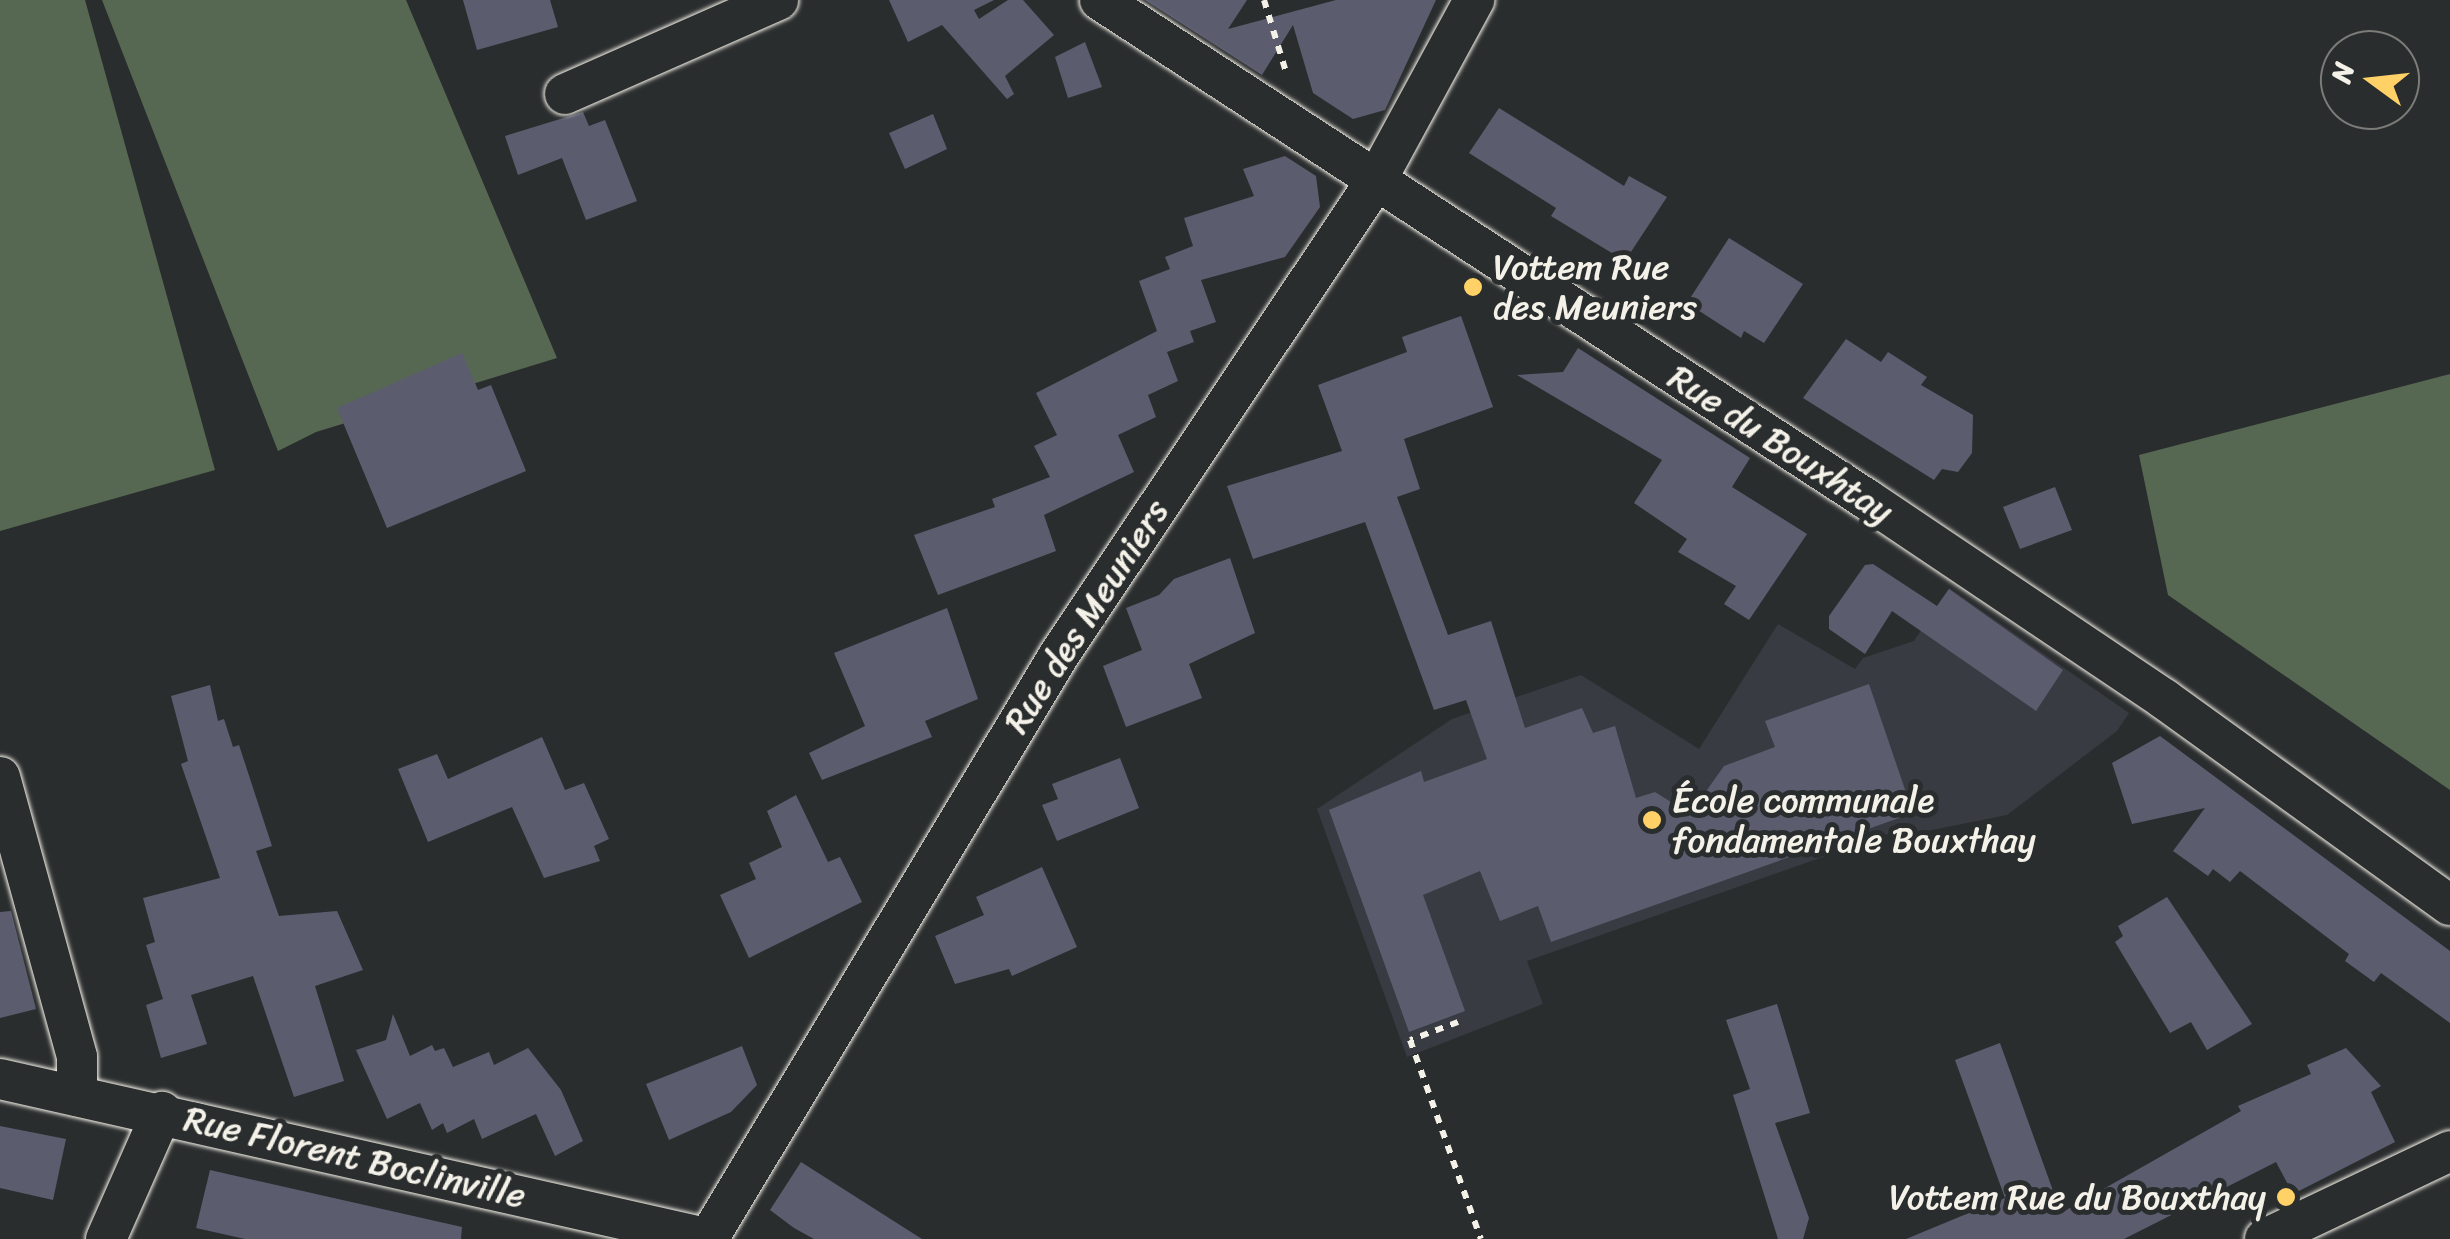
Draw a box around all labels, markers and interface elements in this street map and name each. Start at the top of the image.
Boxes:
north arrow [2320,30,2420,130]
text: N [2316,57,2369,88]
place label: Vottem Rue des Meuniers [1493,246,1695,328]
marker: Vottem Rue des Meuniers [1462,276,1484,298]
street label: Rue du Bouxhtay [1661,356,1901,532]
street label: Rue des Meuniers [995,492,1177,740]
place label: École communale fondamentale Bouxthay [1672,779,2037,861]
marker: École communale fondamentale Bouxthay [1641,809,1663,831]
street label: Rue Florent Boclinville [180,1097,530,1217]
place label: Vottem Rue du Bouxthay [1888,1176,2266,1218]
marker: Vottem Rue du Bouxthay [2275,1186,2297,1208]

